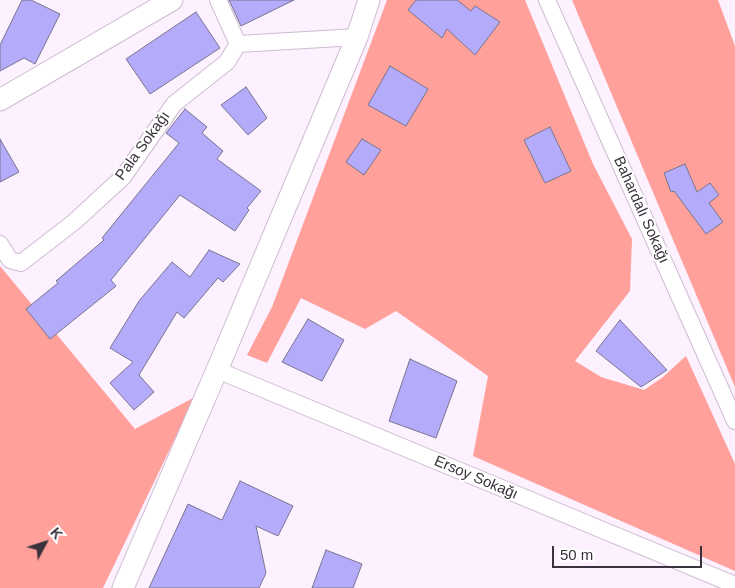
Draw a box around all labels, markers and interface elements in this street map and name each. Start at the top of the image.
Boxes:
street label: Pala Sokağı [112,108,174,184]
street label: Bahardalı Sokağı [609,154,673,266]
street label: Ersoy Sokağı [431,452,521,504]
north arrow [20,518,70,568]
text: K [47,524,66,542]
scale bar [555,536,705,568]
text: 50 m [560,546,593,563]

